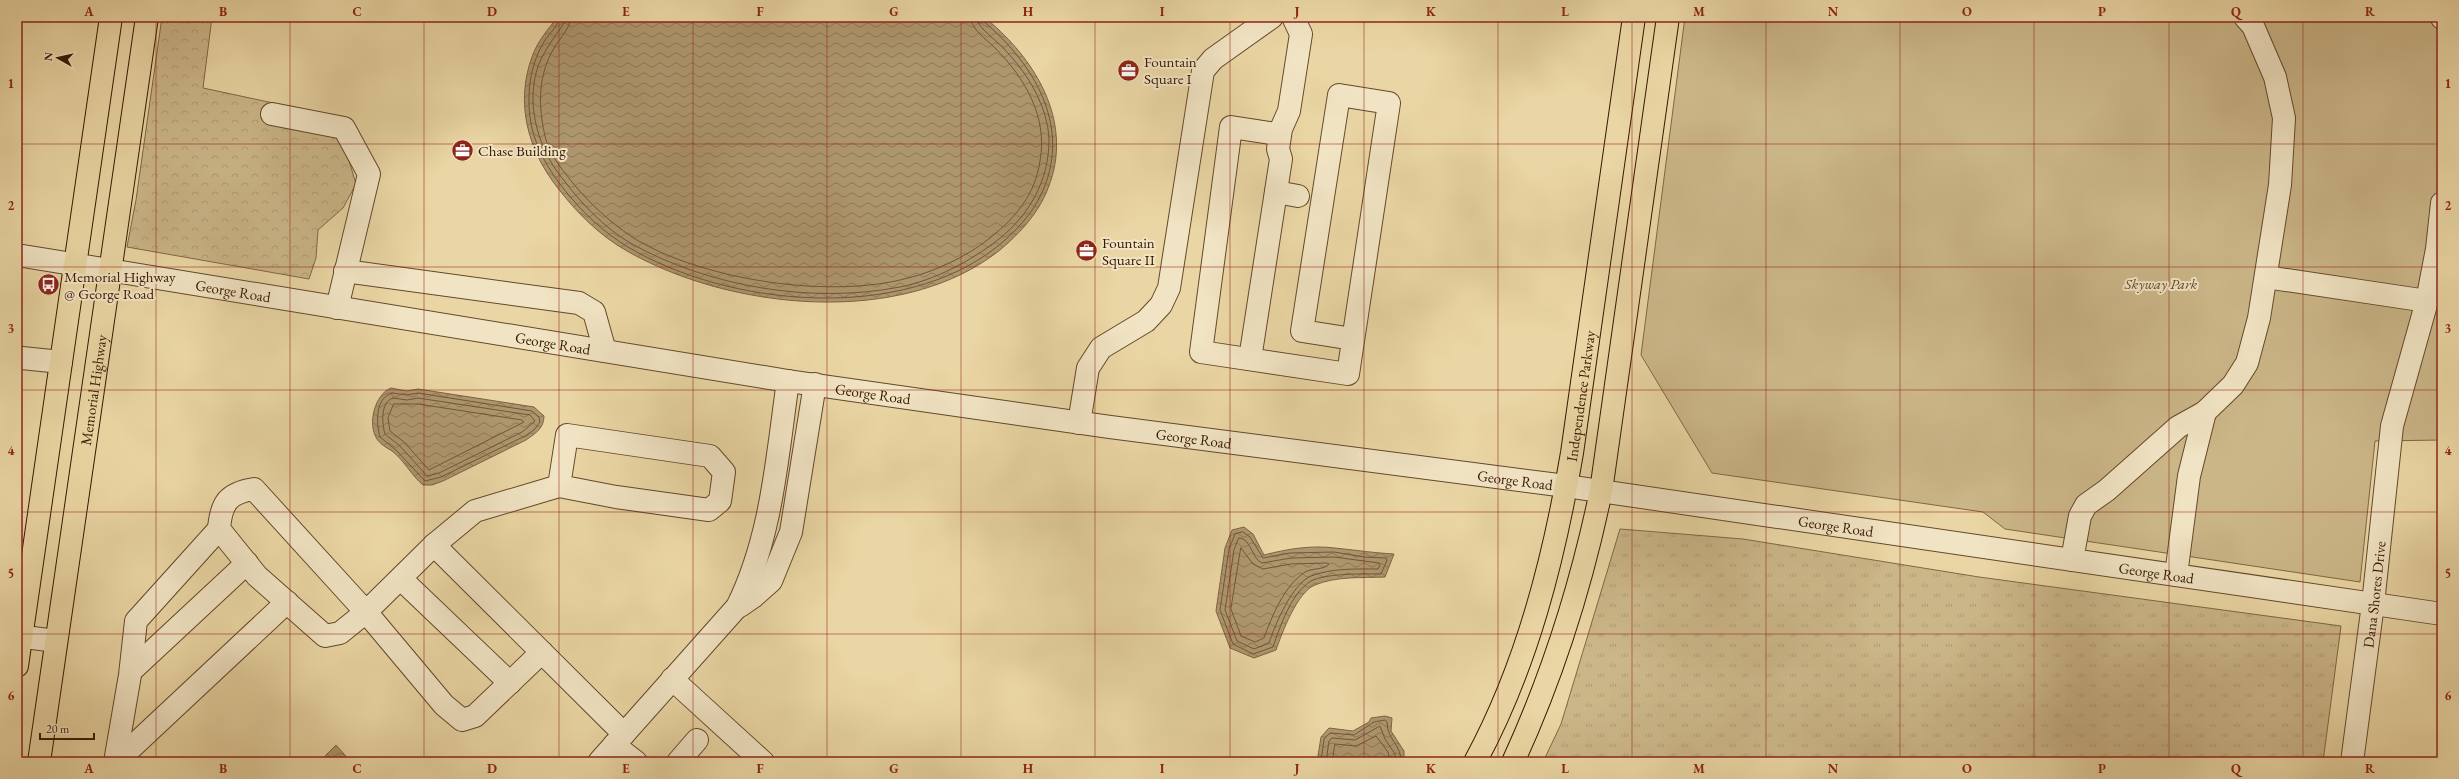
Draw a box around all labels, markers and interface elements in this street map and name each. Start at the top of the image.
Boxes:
text: A [83,3,94,20]
text: B [219,3,227,20]
text: C [352,3,362,20]
text: D [487,3,497,20]
text: E [622,3,630,20]
text: F [756,3,764,20]
text: G [889,3,899,20]
text: H [1023,3,1034,20]
text: I [1160,3,1165,20]
text: J [1293,3,1300,20]
text: K [1426,3,1437,20]
text: L [1561,3,1569,20]
text: M [1693,3,1705,20]
text: N [1828,3,1839,20]
text: O [1962,3,1972,20]
text: P [2098,3,2106,20]
text: Q [2231,3,2243,20]
text: R [2365,3,2375,20]
north arrow [38,38,78,78]
text: N [41,51,56,62]
place label: Fountain Square I [1144,52,1197,88]
office icon: Fountain Square I [1115,57,1141,83]
text: 1 [8,75,15,92]
text: 1 [2445,75,2452,92]
office icon: Chase Building [450,137,476,163]
place label: Chase Building [478,141,566,160]
text: 2 [8,197,15,214]
text: 2 [2445,197,2452,214]
place label: Fountain Square II [1102,233,1155,269]
office icon: Fountain Square II [1073,238,1099,264]
place label: Memorial Highway @ George Road [64,267,176,303]
bus stop icon: Memorial Highway @ George Road [35,272,61,298]
park label: Skyway Park [2124,274,2198,293]
street label: George Road [194,275,273,306]
text: 3 [8,320,15,337]
text: 3 [2445,320,2452,337]
street label: George Road [514,327,592,358]
street label: Independence Parkway [1561,329,1599,463]
street label: Memorial Highway [76,333,110,447]
street label: George Road [834,378,912,408]
street label: George Road [1155,424,1233,452]
text: 4 [8,442,15,459]
text: 4 [2445,442,2452,459]
street label: George Road [1476,465,1554,494]
street label: George Road [1797,511,1875,540]
street label: Dana Shores Drive [2358,540,2389,649]
street label: George Road [2117,557,2196,587]
text: 5 [8,565,14,582]
text: 5 [2445,565,2451,582]
text: 6 [8,687,15,704]
text: 6 [2445,687,2452,704]
scale bar [40,715,94,741]
text: 20 m [46,721,70,737]
text: A [83,760,94,777]
text: B [219,760,227,777]
text: C [352,760,362,777]
text: D [487,760,497,777]
text: E [622,760,630,777]
text: F [756,760,764,777]
text: G [889,760,899,777]
text: H [1023,760,1034,777]
text: I [1160,760,1165,777]
text: J [1293,760,1300,777]
text: K [1426,760,1437,777]
text: L [1561,760,1569,777]
text: M [1693,760,1705,777]
text: N [1828,760,1839,777]
text: O [1962,760,1972,777]
text: P [2098,760,2106,777]
text: Q [2231,760,2243,777]
text: R [2365,760,2375,777]

